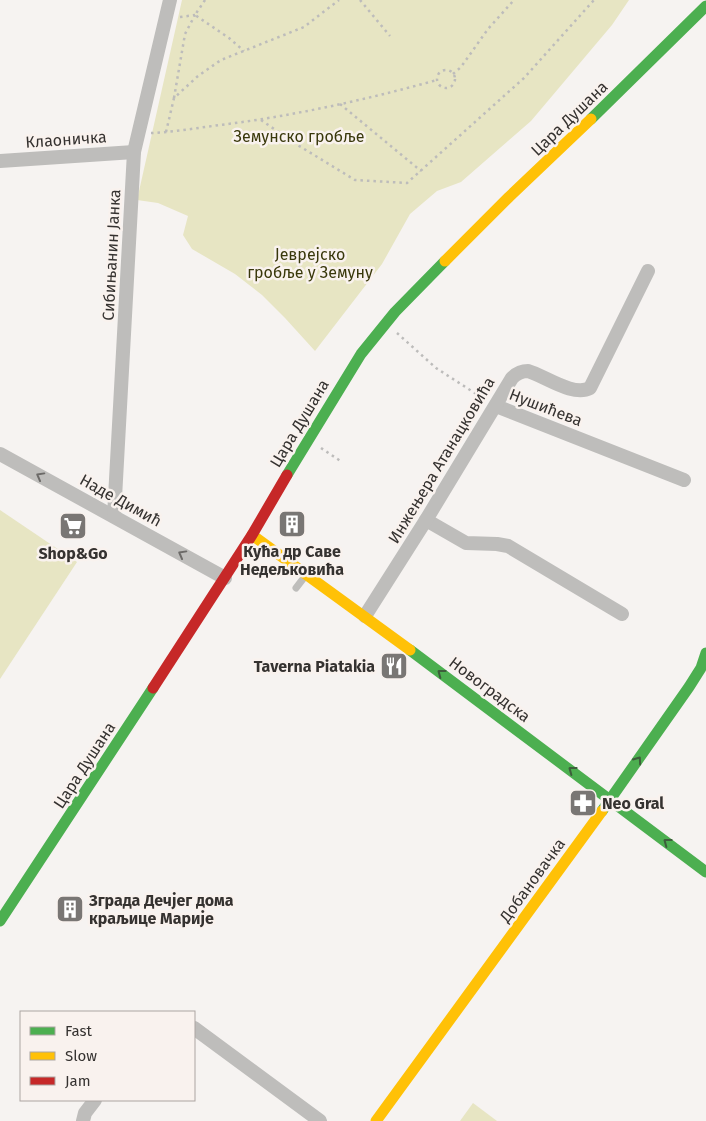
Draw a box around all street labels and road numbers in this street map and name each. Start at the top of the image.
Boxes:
street label: Цара Душана [527,77,612,160]
street label: Клаоничка [25,127,107,152]
street label: Сибињанин Јанка [99,189,124,321]
street label: Инжењера Атанацковића [384,374,499,547]
street label: Цара Душана [266,376,333,471]
street label: Нушићева [507,385,585,430]
street label: Наде Димић [77,470,165,531]
street label: Новоградска [445,653,534,726]
street label: Цара Душана [50,719,119,812]
street label: Добановачка [495,835,569,927]

